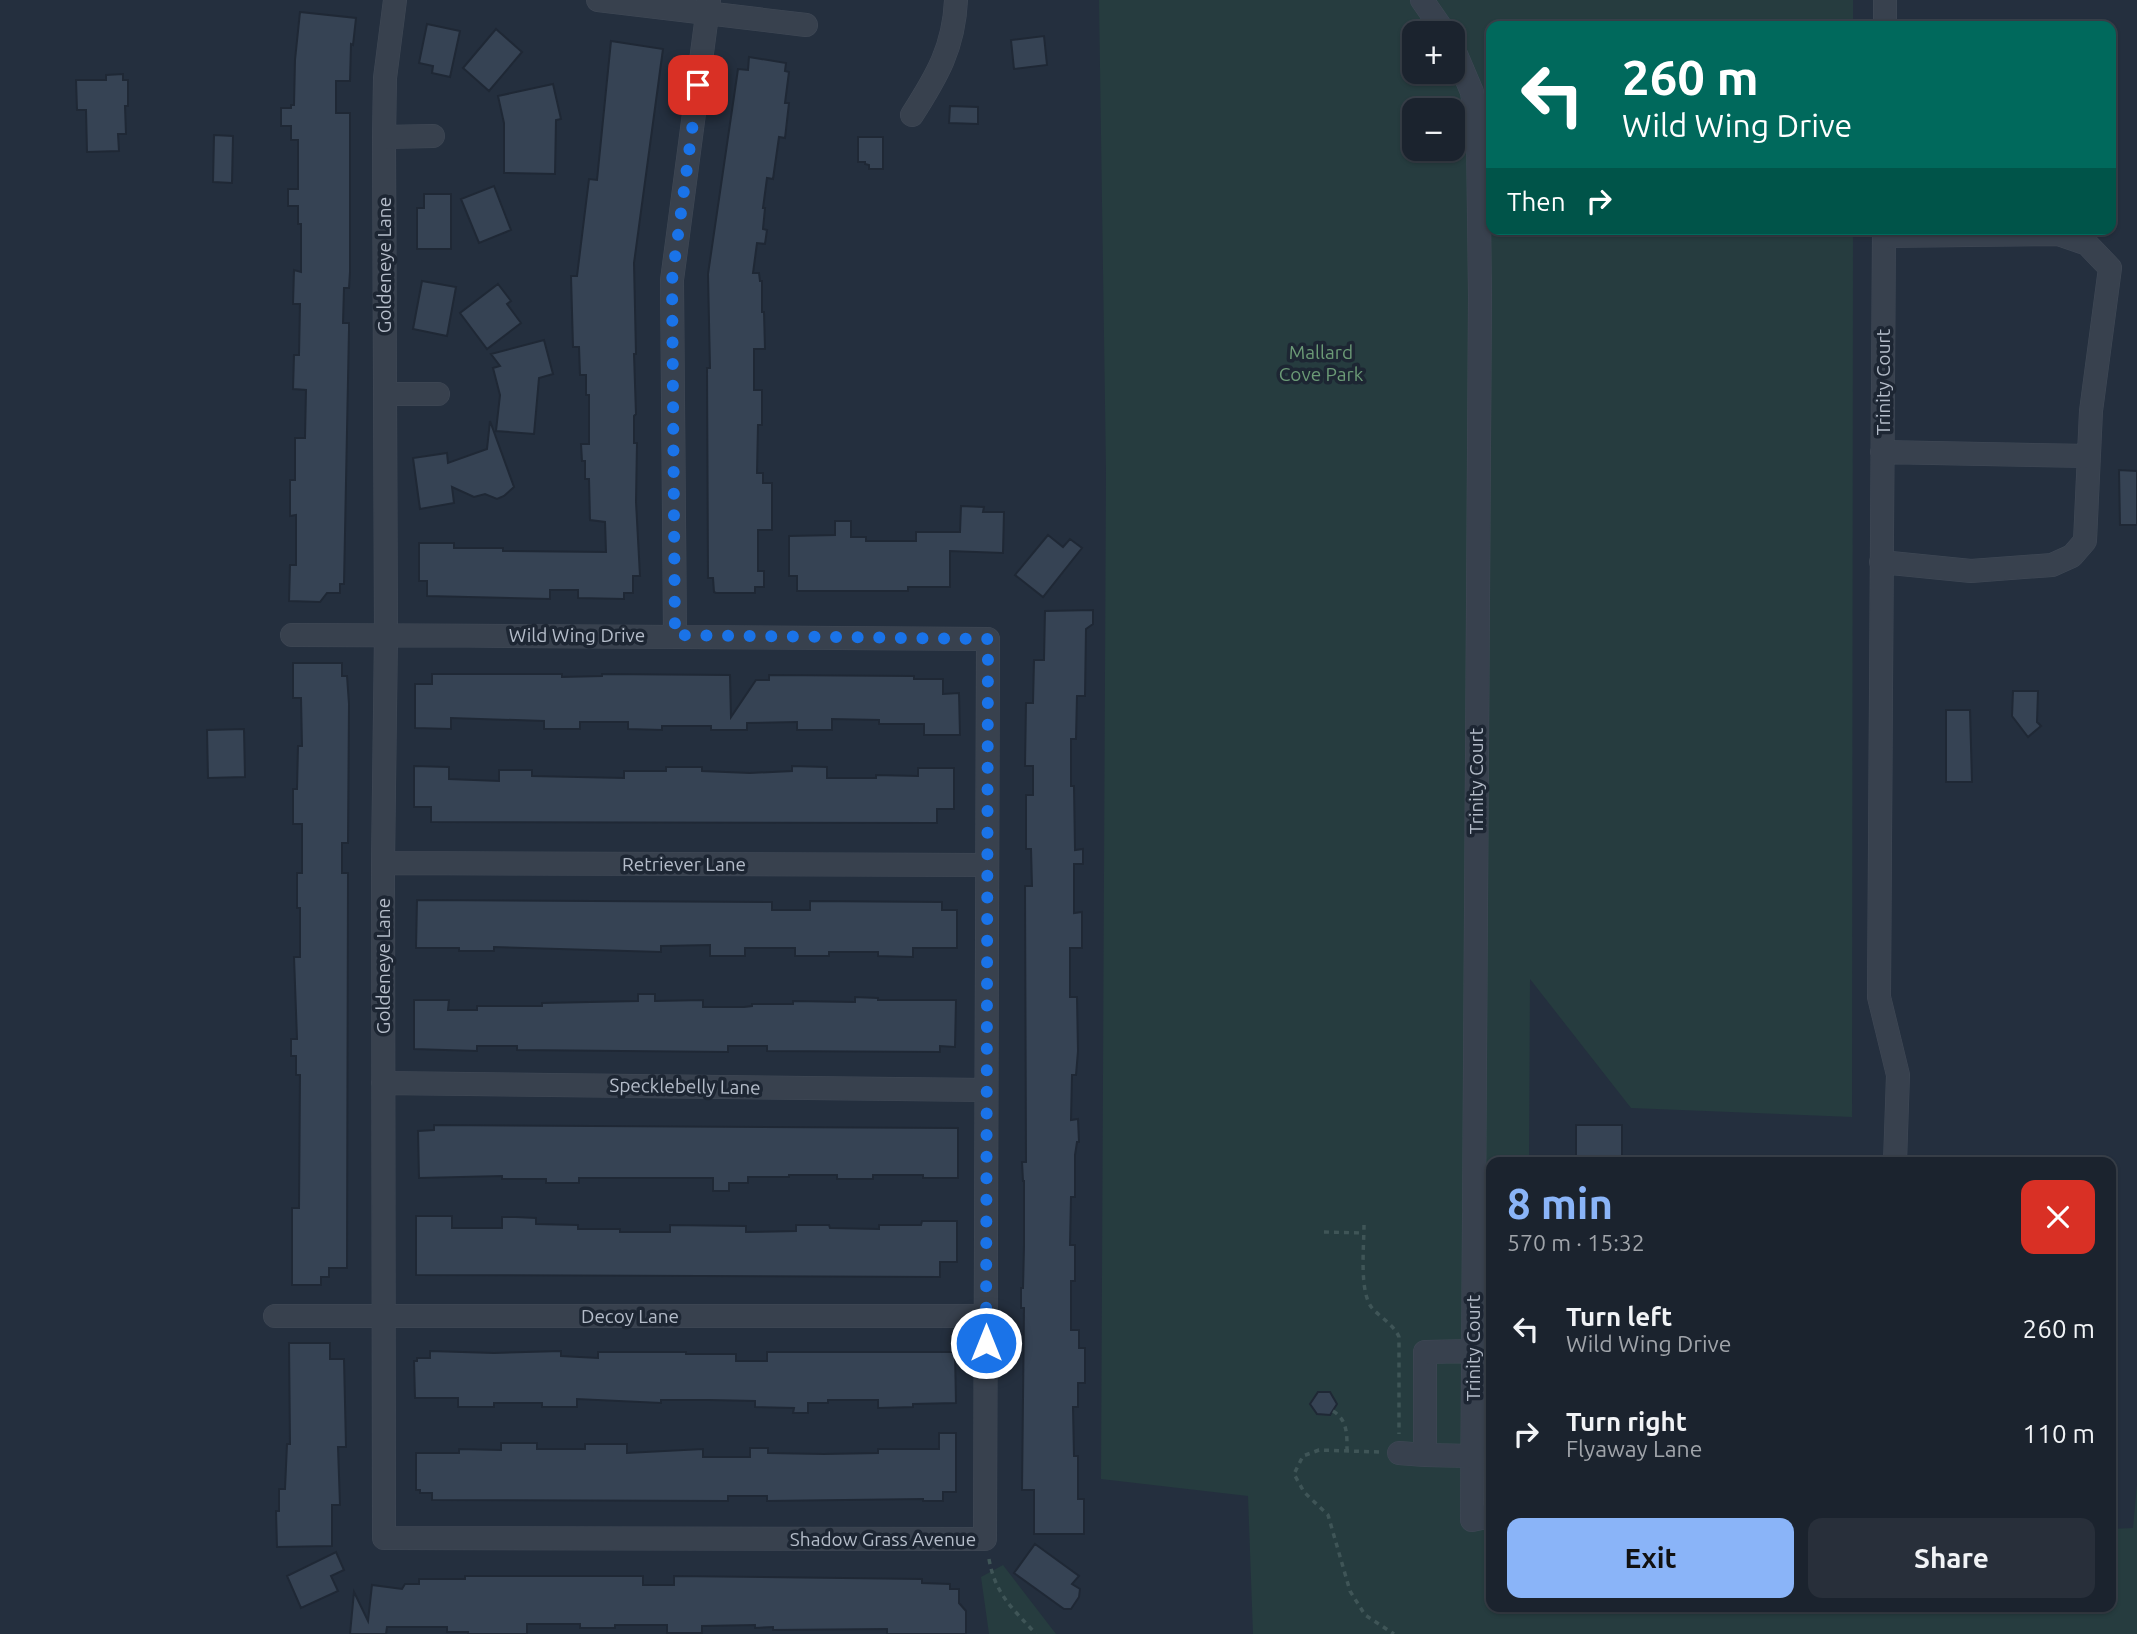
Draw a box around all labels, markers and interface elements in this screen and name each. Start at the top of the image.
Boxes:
map controls [1402,21,1465,161]
button: + [1402,21,1465,84]
icon: left [1507,49,1598,140]
text: 260 m [1622,49,1759,104]
pin [668,55,728,115]
icon: arrive [679,66,717,104]
button: − [1402,98,1465,161]
text: Wild Wing Drive [1622,107,1852,143]
icon: right [1580,182,1618,220]
text: Then [1507,187,1566,216]
street label: Goldeneye Lane [373,197,395,333]
street label: Trinity Court [1872,328,1894,435]
park label: Mallard Cove Park [1279,341,1364,385]
street label: Wild Wing Drive [509,624,645,646]
street label: Trinity Court [1465,727,1487,834]
street label: Retriever Lane [622,853,746,875]
street label: Goldeneye Lane [372,898,394,1034]
street label: Specklebelly Lane [609,1074,761,1098]
text: 8 min [1507,1180,1613,1227]
button: close [2021,1180,2095,1254]
text: 570 m · 15:32 [1507,1230,1645,1255]
street label: Trinity Court [1462,1294,1484,1401]
text: Turn left [1566,1302,1672,1331]
street label: Decoy Lane [581,1305,679,1327]
position arrow [949,1306,1023,1380]
icon: left [1507,1310,1545,1348]
text: 260 m [2023,1314,2095,1343]
text: Wild Wing Drive [1566,1331,1731,1356]
text: Turn right [1566,1407,1687,1436]
icon: right [1507,1415,1545,1453]
text: 110 m [2023,1419,2095,1448]
text: Flyaway Lane [1566,1436,1702,1461]
button: Exit [1507,1518,1794,1598]
button: Share [1808,1518,2095,1598]
street label: Shadow Grass Avenue [790,1528,976,1550]

